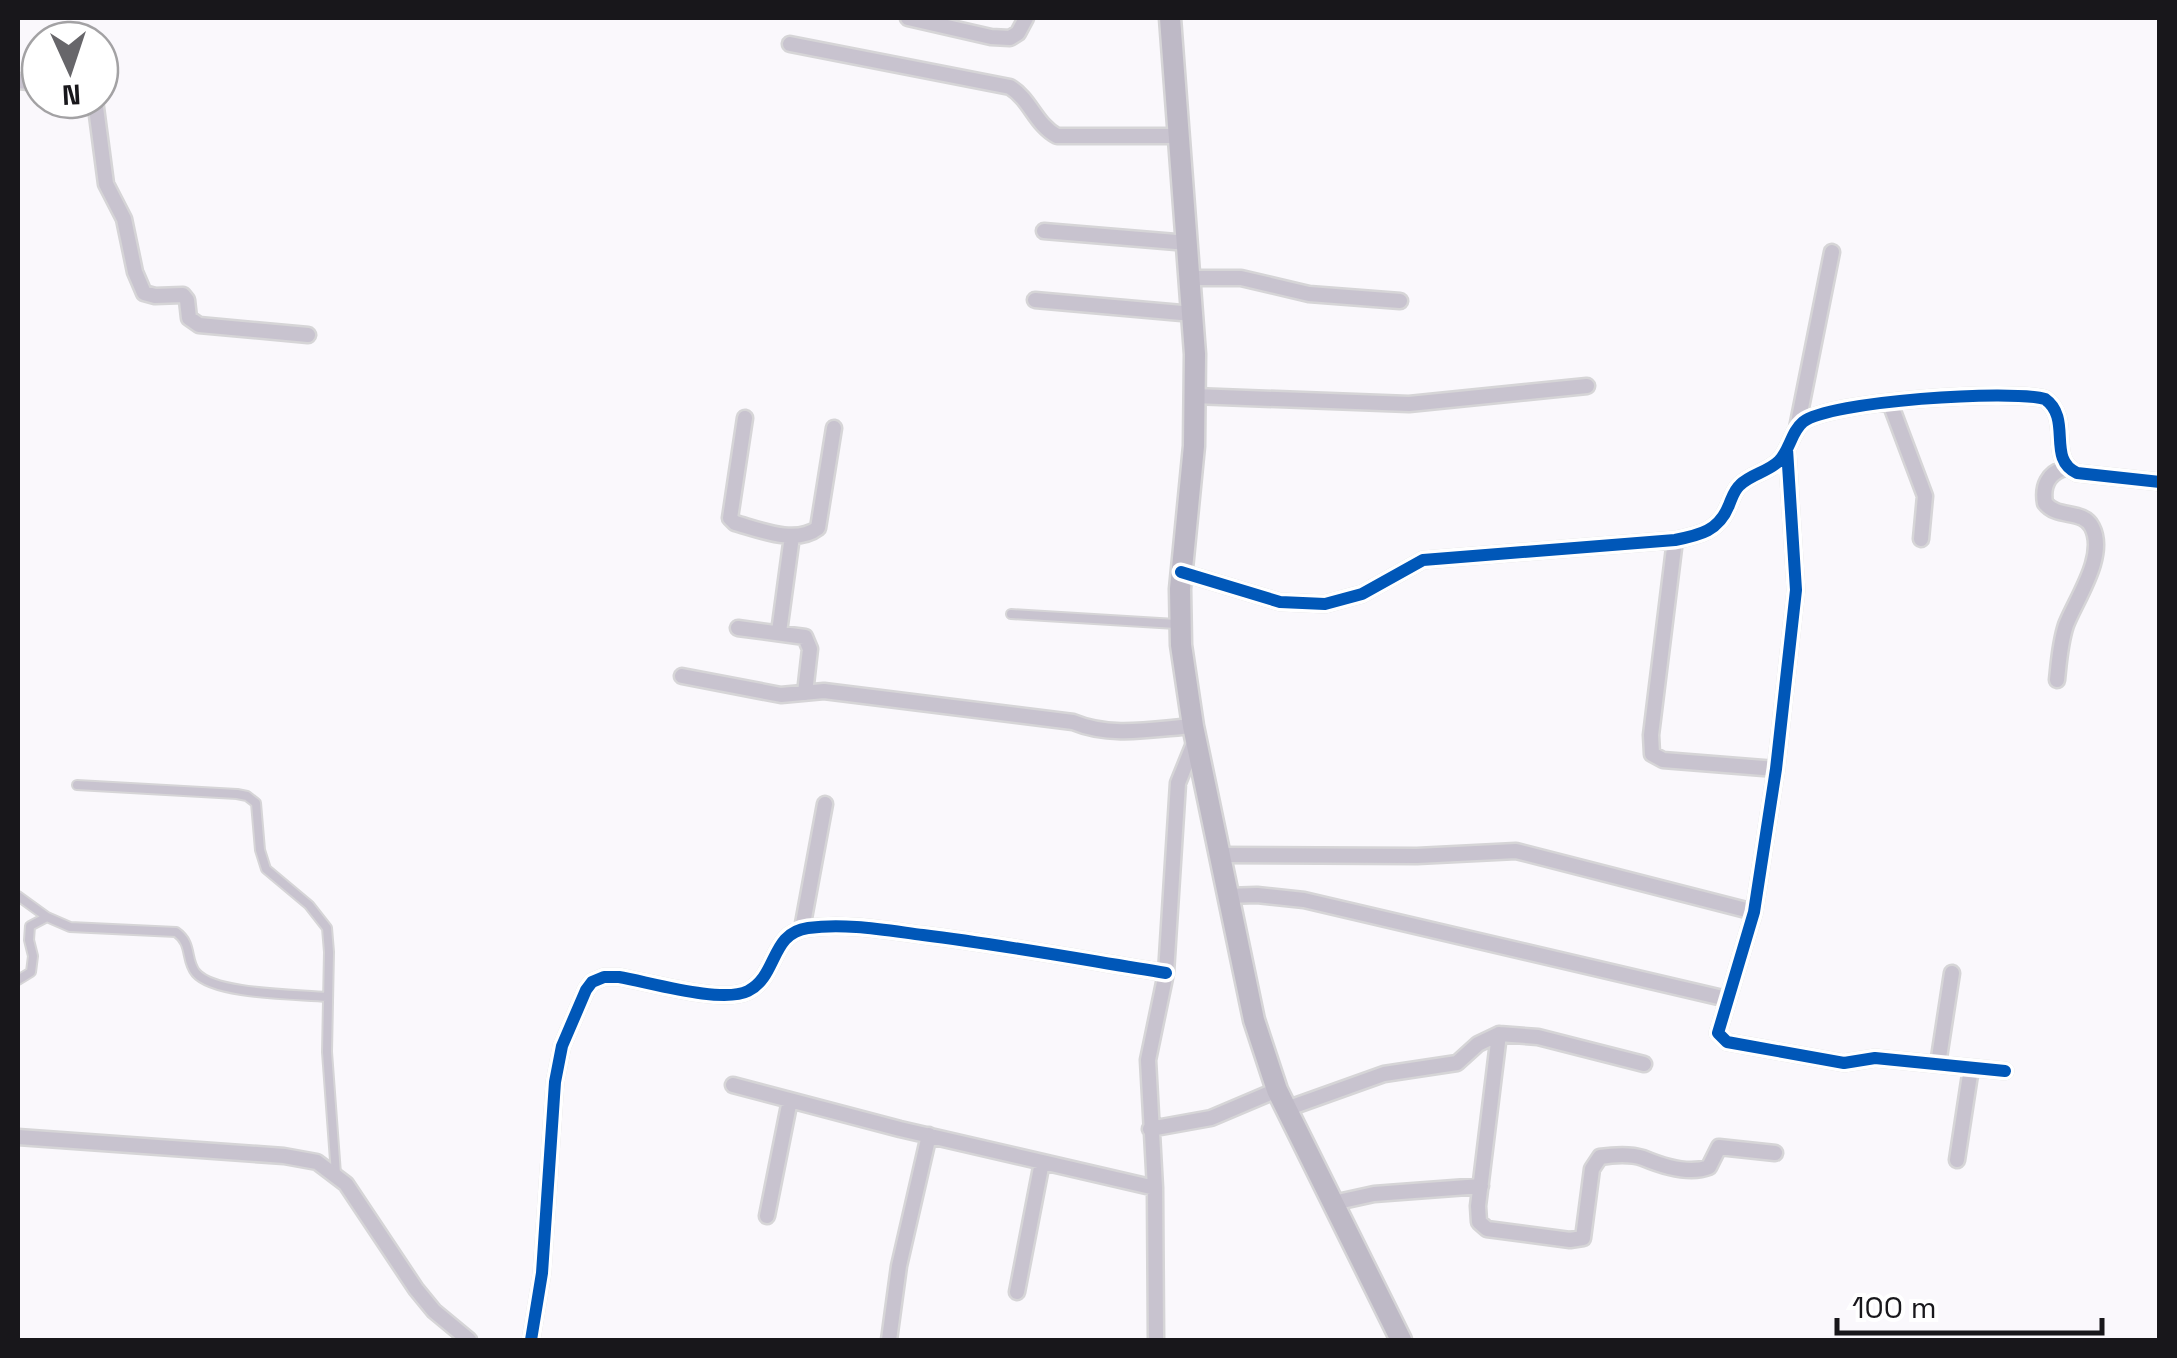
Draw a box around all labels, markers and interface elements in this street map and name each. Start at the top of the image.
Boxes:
north arrow [20,20,120,120]
text: N [61,76,82,113]
scale bar [1837,1273,2102,1335]
text: 100 m [1852,1288,1937,1327]

